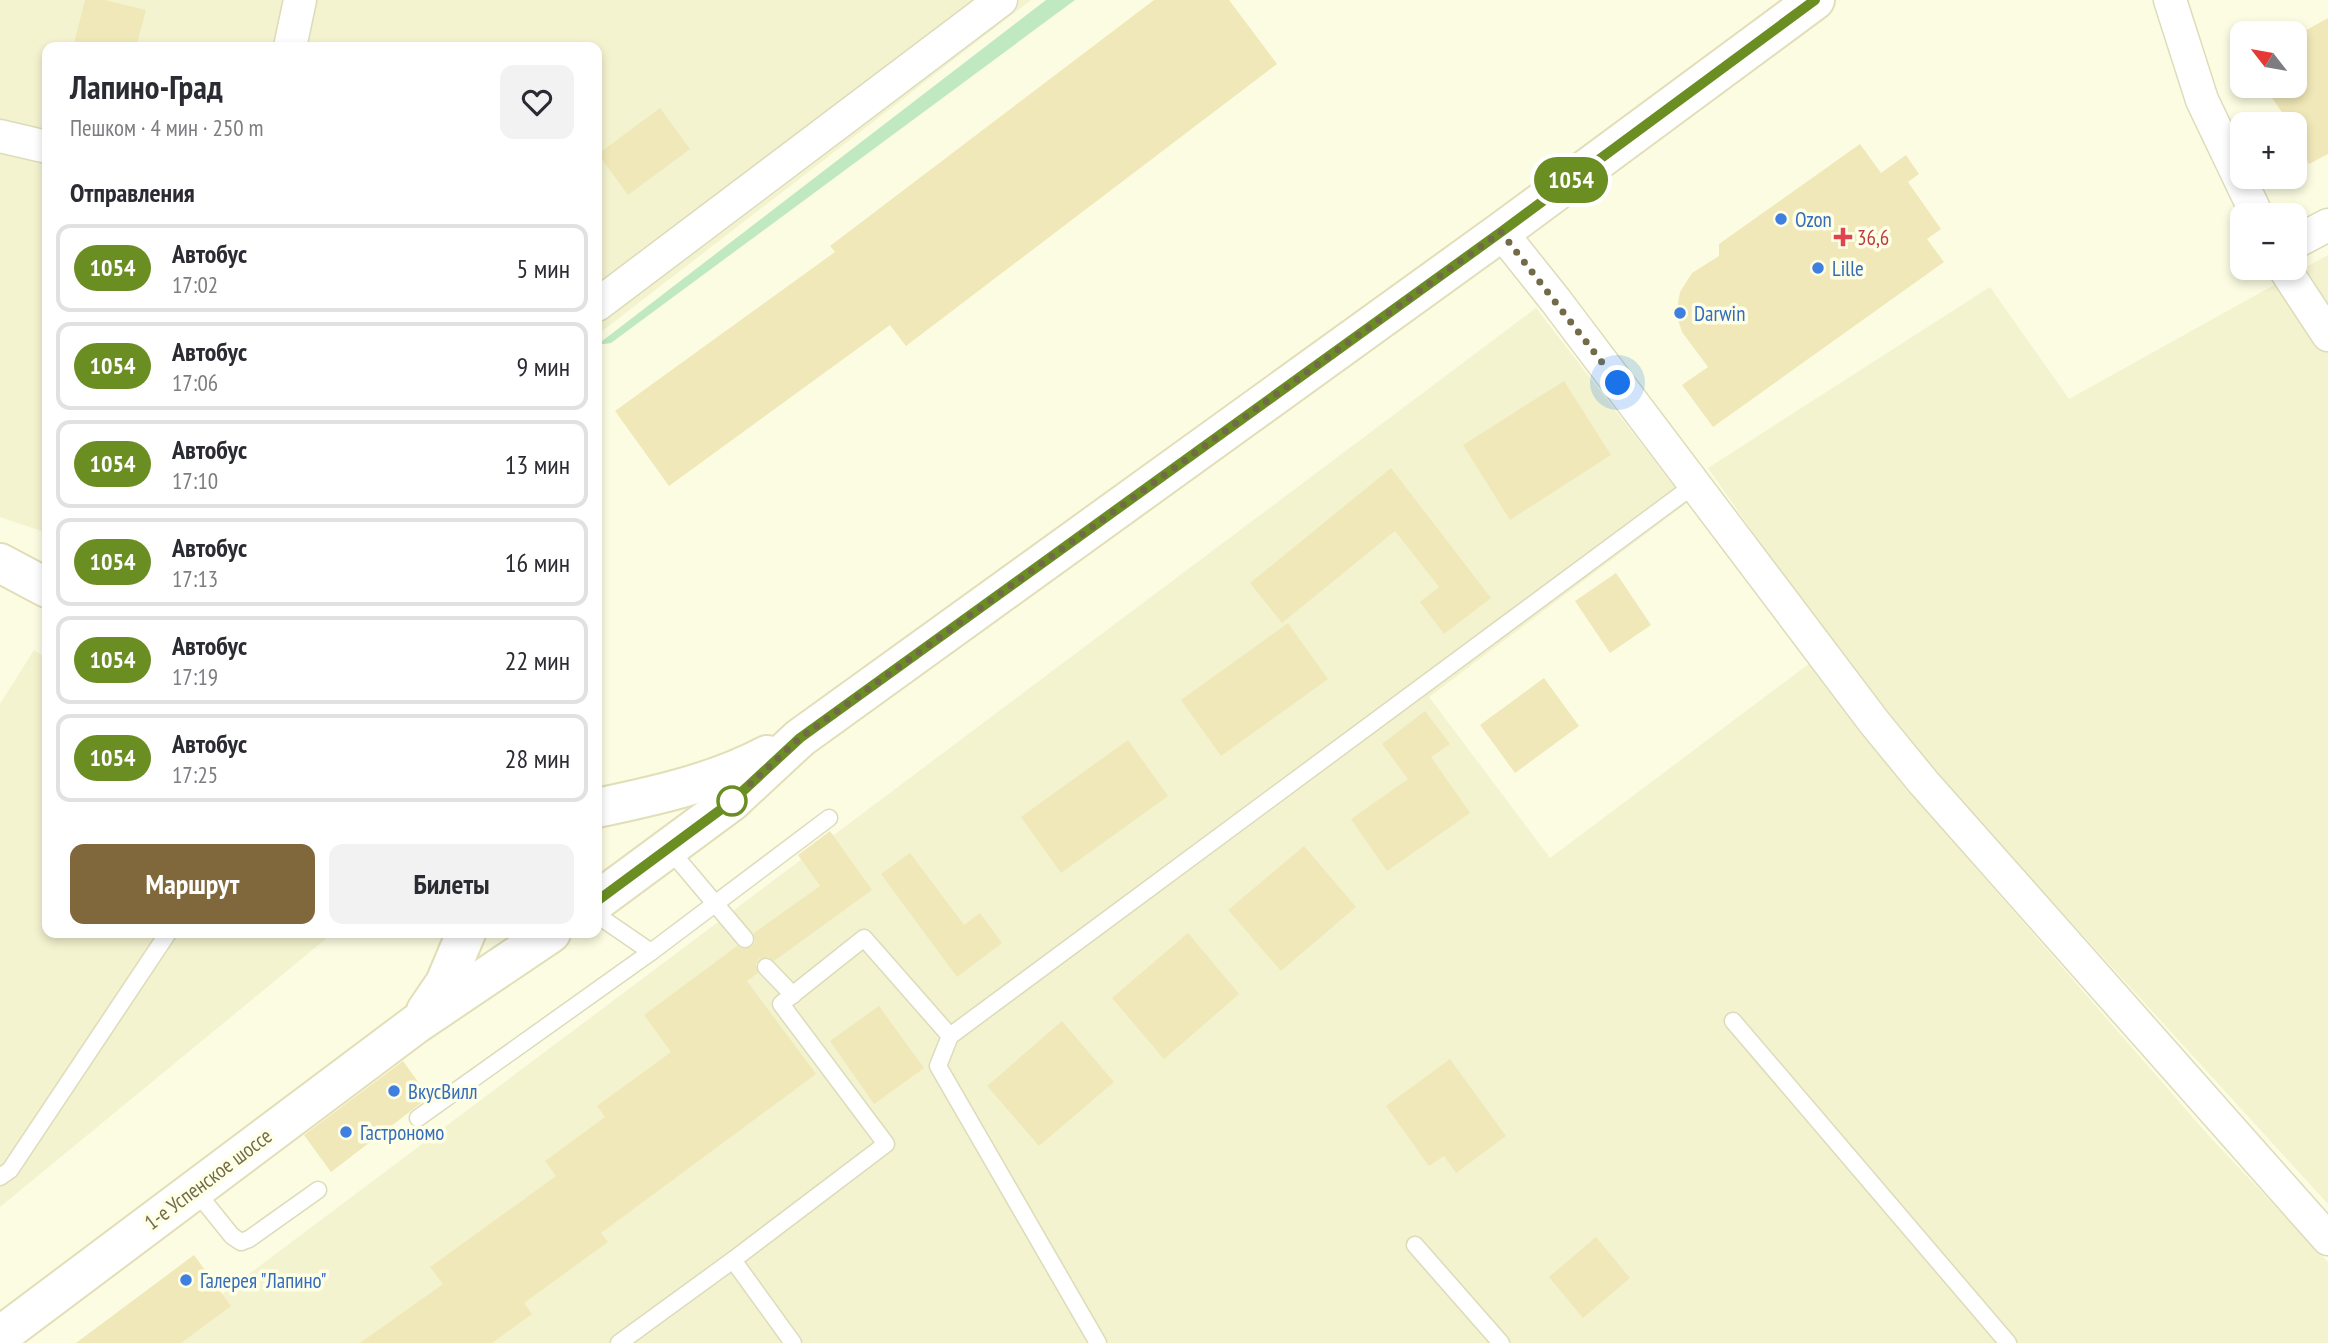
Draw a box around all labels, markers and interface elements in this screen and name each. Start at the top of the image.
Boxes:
north arrow [2230,21,2306,98]
map controls [2230,21,2307,280]
text: Лапино-Град [70,65,223,108]
button: heart [500,65,574,139]
button: + [2230,112,2307,189]
text: Пешком · 4 мин · 250 m [70,113,263,142]
line badge: 1054 [1522,157,1620,203]
text: 1054 [1548,164,1594,195]
text: Отправления [70,176,195,209]
button: − [2230,203,2307,280]
place label: Ozon [1795,206,1832,233]
marker: Ozon [1773,211,1789,227]
place label: 36,6 [1857,224,1889,251]
marker: 36,6 [1835,229,1851,245]
text: Автобус [172,237,247,270]
text: 1054 [90,252,135,283]
text: 5 мин [517,252,570,285]
place label: Lille [1832,255,1864,282]
marker: Lille [1810,260,1826,276]
text: 17:02 [172,270,218,299]
place label: Darwin [1694,300,1745,327]
marker: Darwin [1672,305,1688,321]
text: Автобус [172,335,247,368]
text: 1054 [90,350,135,381]
text: 9 мин [517,350,570,383]
your location [1600,365,1635,400]
text: 17:06 [172,368,218,397]
text: Автобус [172,433,247,466]
text: 1054 [90,448,135,479]
text: 13 мин [505,448,570,481]
text: 17:10 [172,466,218,495]
text: Автобус [172,531,247,564]
text: 1054 [90,546,135,577]
text: 16 мин [505,546,570,579]
text: 17:13 [172,564,218,593]
text: Автобус [172,629,247,662]
text: 1054 [90,644,135,675]
text: 22 мин [505,644,570,677]
text: 17:19 [172,662,218,691]
text: Автобус [172,727,247,760]
text: 1054 [90,742,135,773]
text: 28 мин [505,742,570,775]
text: 17:25 [172,760,218,789]
unlabelled marker [717,786,747,816]
button: Маршрут [70,844,315,924]
button: Билеты [329,844,574,924]
place label: ВкусВилл [408,1078,478,1105]
marker: ВкусВилл [386,1083,402,1099]
place label: Гастрономо [360,1119,444,1146]
street label: 1-е Успенское шоссе [139,1122,277,1236]
marker: Гастрономо [338,1124,354,1140]
place label: Галерея "Лапино" [200,1267,327,1294]
marker: Галерея "Лапино" [178,1272,194,1288]

